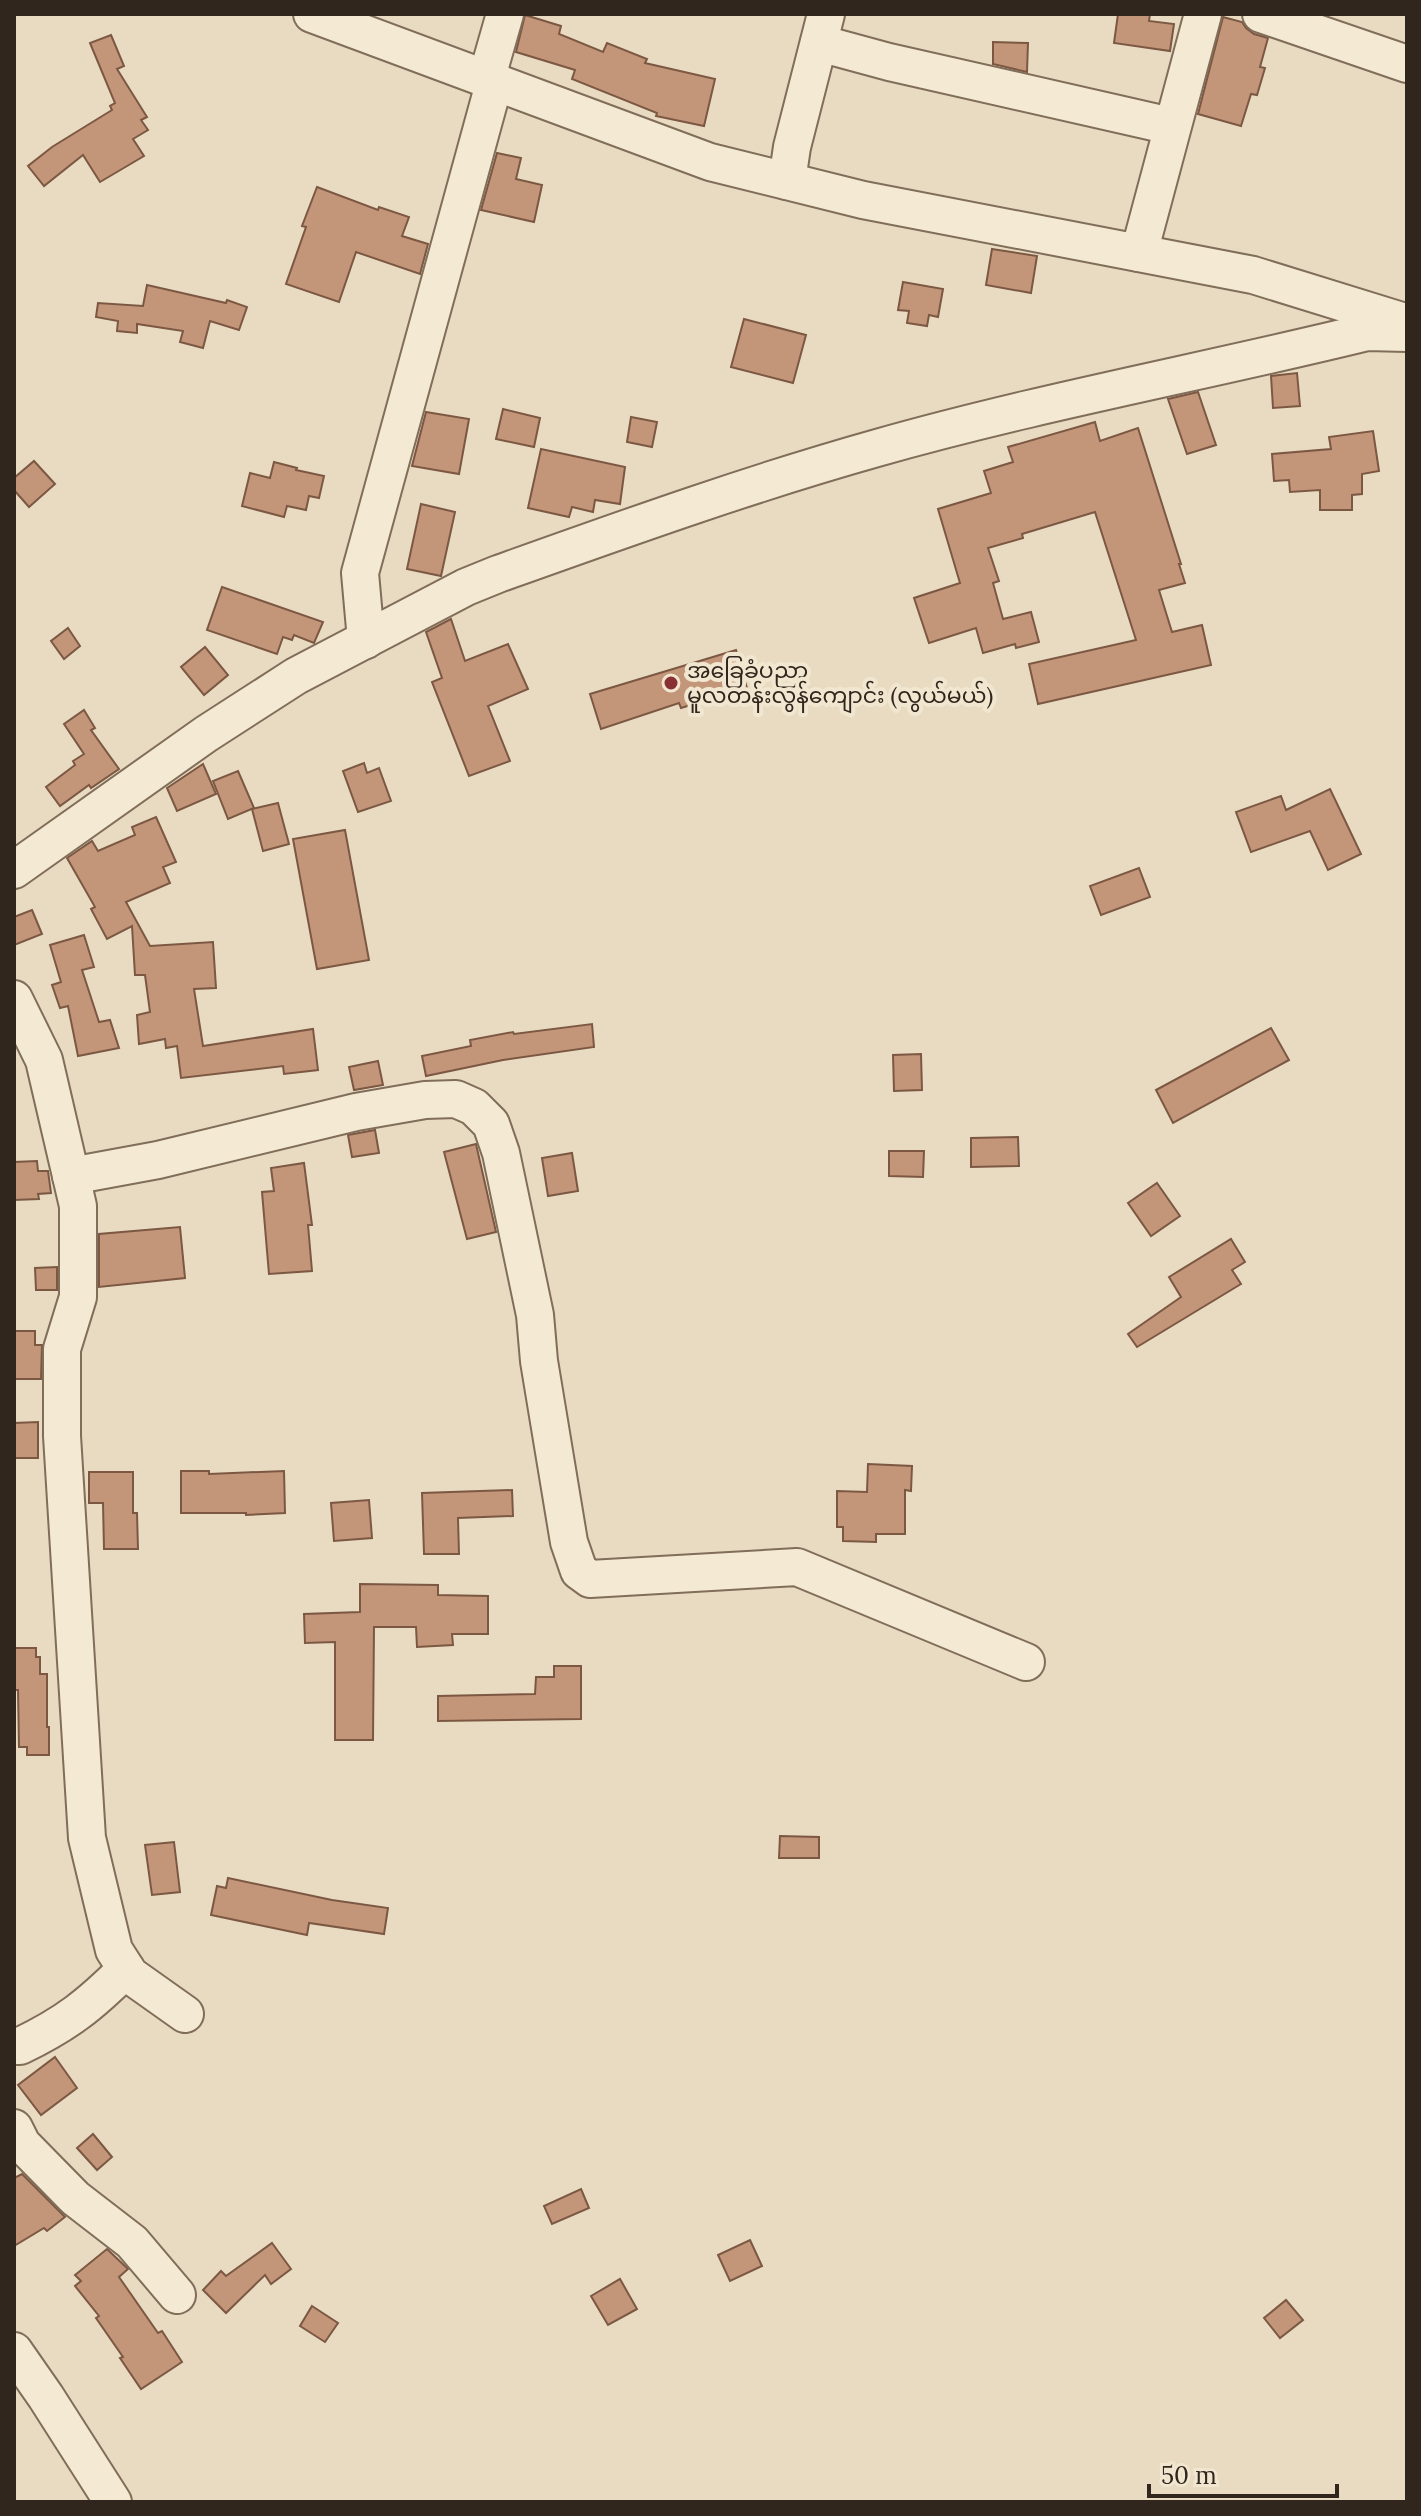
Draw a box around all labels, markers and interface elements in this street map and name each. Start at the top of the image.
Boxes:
place label: အခြေခံပညာ မူလတန်းလွန်ကျောင်း (လွယ်မယ်) [687,656,993,714]
marker: အခြေခံပညာ မူလတန်းလွန်ကျောင်း (လွယ်မယ်) [662,674,680,692]
scale bar [1149,2448,1337,2498]
text: 50 m [1161,2460,1217,2491]

